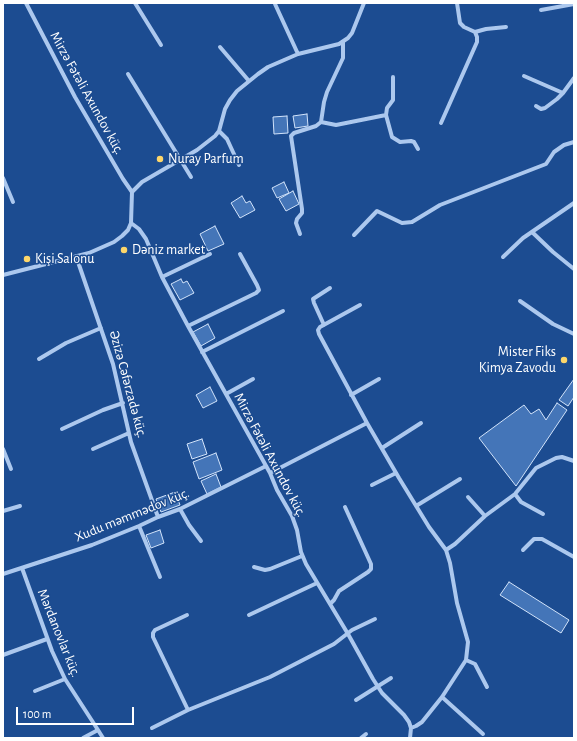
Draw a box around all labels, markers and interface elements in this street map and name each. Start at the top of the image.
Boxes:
street label: Mirzə Fətəli Axundov küç. [46,29,128,157]
place label: Nuray Parfum [168,151,244,167]
marker: Nuray Parfum [155,154,165,164]
place label: Dəniz market [132,242,205,258]
marker: Dəniz market [119,245,129,255]
place label: Kişi Salonu [35,251,94,267]
marker: Kişi Salonu [22,254,32,264]
street label: Əzizə Cəfərzadə küç. [106,328,150,440]
place label: Mister Fiks Kimya Zavodu [479,344,556,376]
marker: Mister Fiks Kimya Zavodu [559,355,569,365]
street label: Mirzə Fətəli Axundov küç. [230,390,310,520]
street label: Xudu məmmədov küç. [72,484,192,546]
street label: Mərdanovlar küç. [34,587,84,679]
scale bar [18,699,136,725]
text: 100 m [23,708,51,720]

